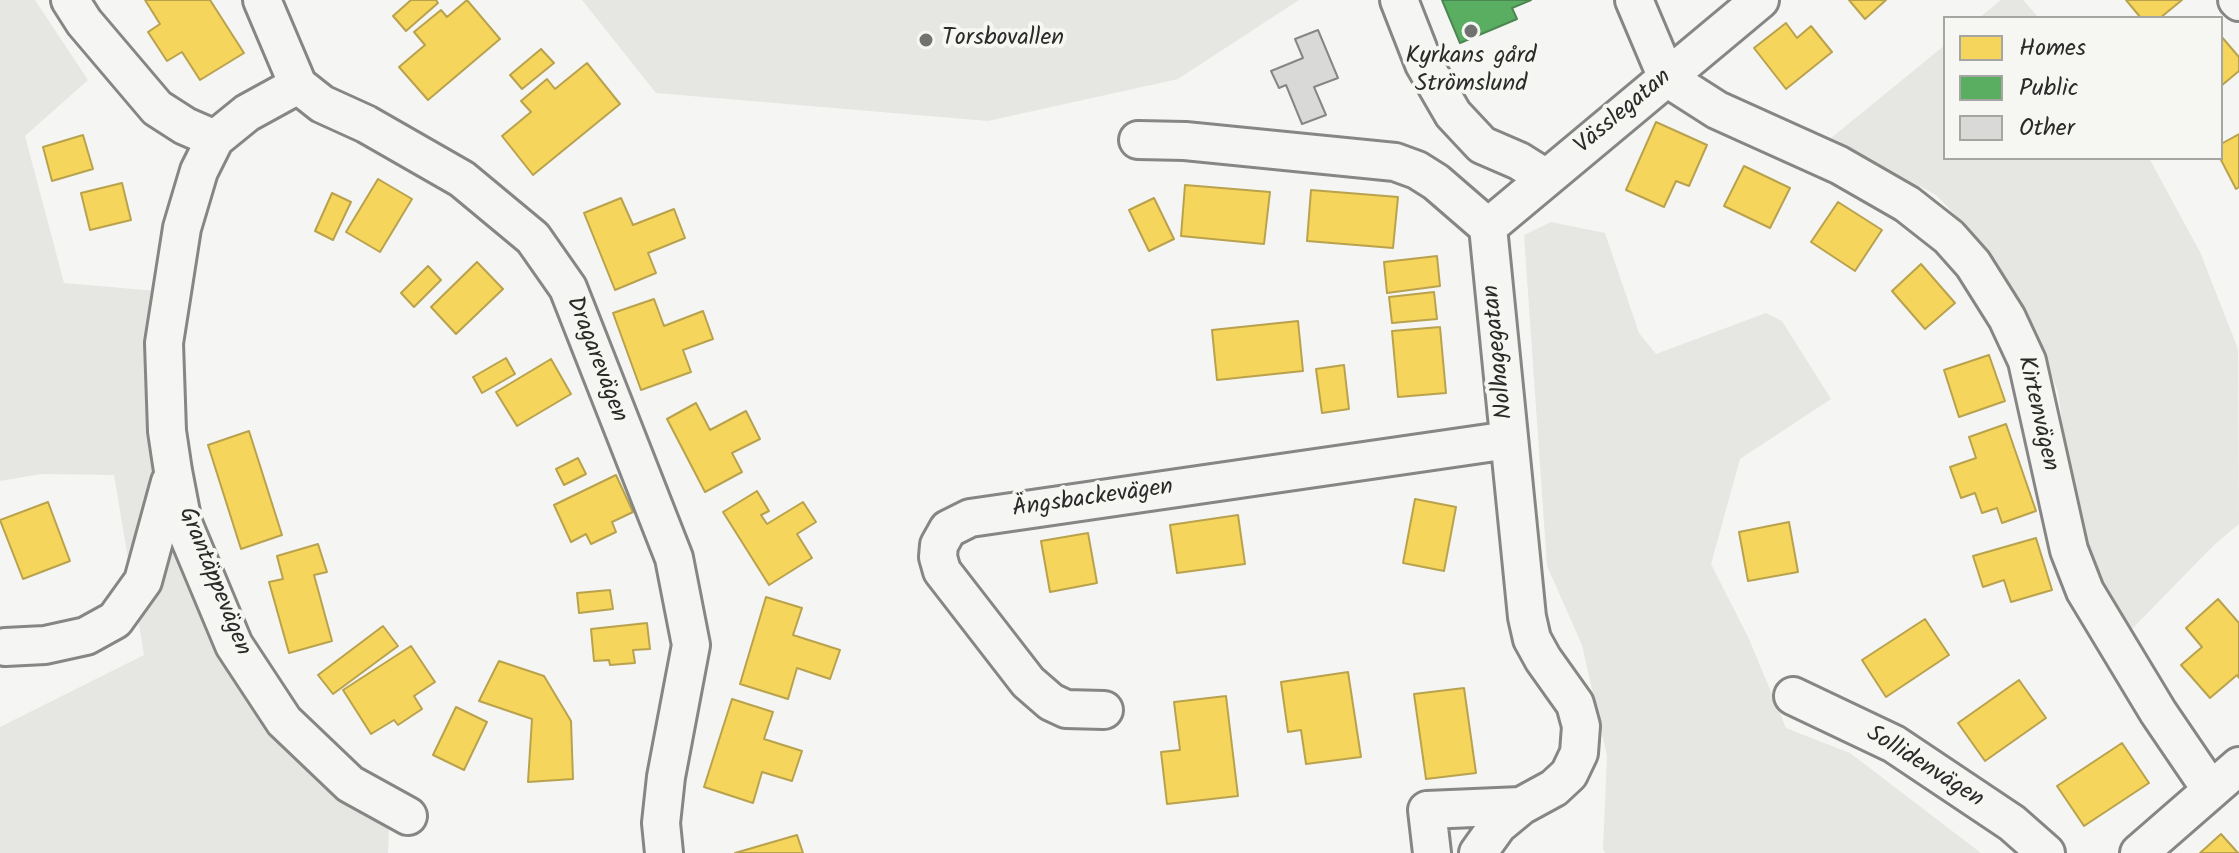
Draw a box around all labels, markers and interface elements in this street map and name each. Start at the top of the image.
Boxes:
legend [1943,16,2223,160]
marker: Kyrkans gård Strömslund [1462,22,1480,40]
place label: Torsbovallen [942,26,1064,54]
text: Homes [2019,29,2086,68]
marker: Torsbovallen [917,31,935,49]
place label: Kyrkans gård Strömslund [1405,44,1537,100]
street label: Vässlegatan [1570,64,1678,162]
text: Public [2019,69,2078,108]
text: Other [2019,109,2075,148]
street label: Nolhagegatan [1479,283,1521,421]
street label: Dragarevägen [558,293,632,427]
street label: Kirtenvägen [2009,354,2063,474]
street label: Ängsbackevägen [1011,474,1175,526]
street label: Grantäppevägen [170,504,256,660]
street label: Sollidenvägen [1860,721,1988,815]

